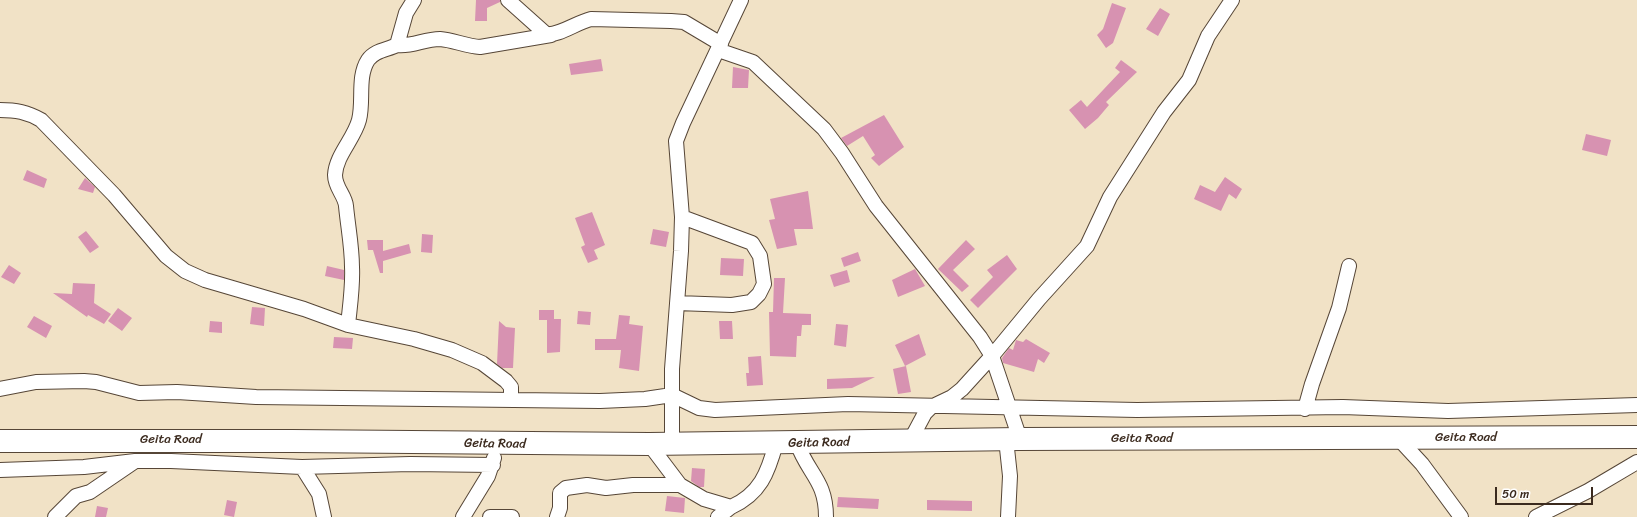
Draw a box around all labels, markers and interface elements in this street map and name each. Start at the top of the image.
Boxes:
street label: Geita Road [1435,430,1497,446]
street label: Geita Road [1111,431,1173,447]
street label: Geita Road [140,432,202,448]
street label: Geita Road [788,435,850,451]
street label: Geita Road [464,436,526,452]
scale bar [1497,479,1595,505]
text: 50 m [1502,483,1529,505]

